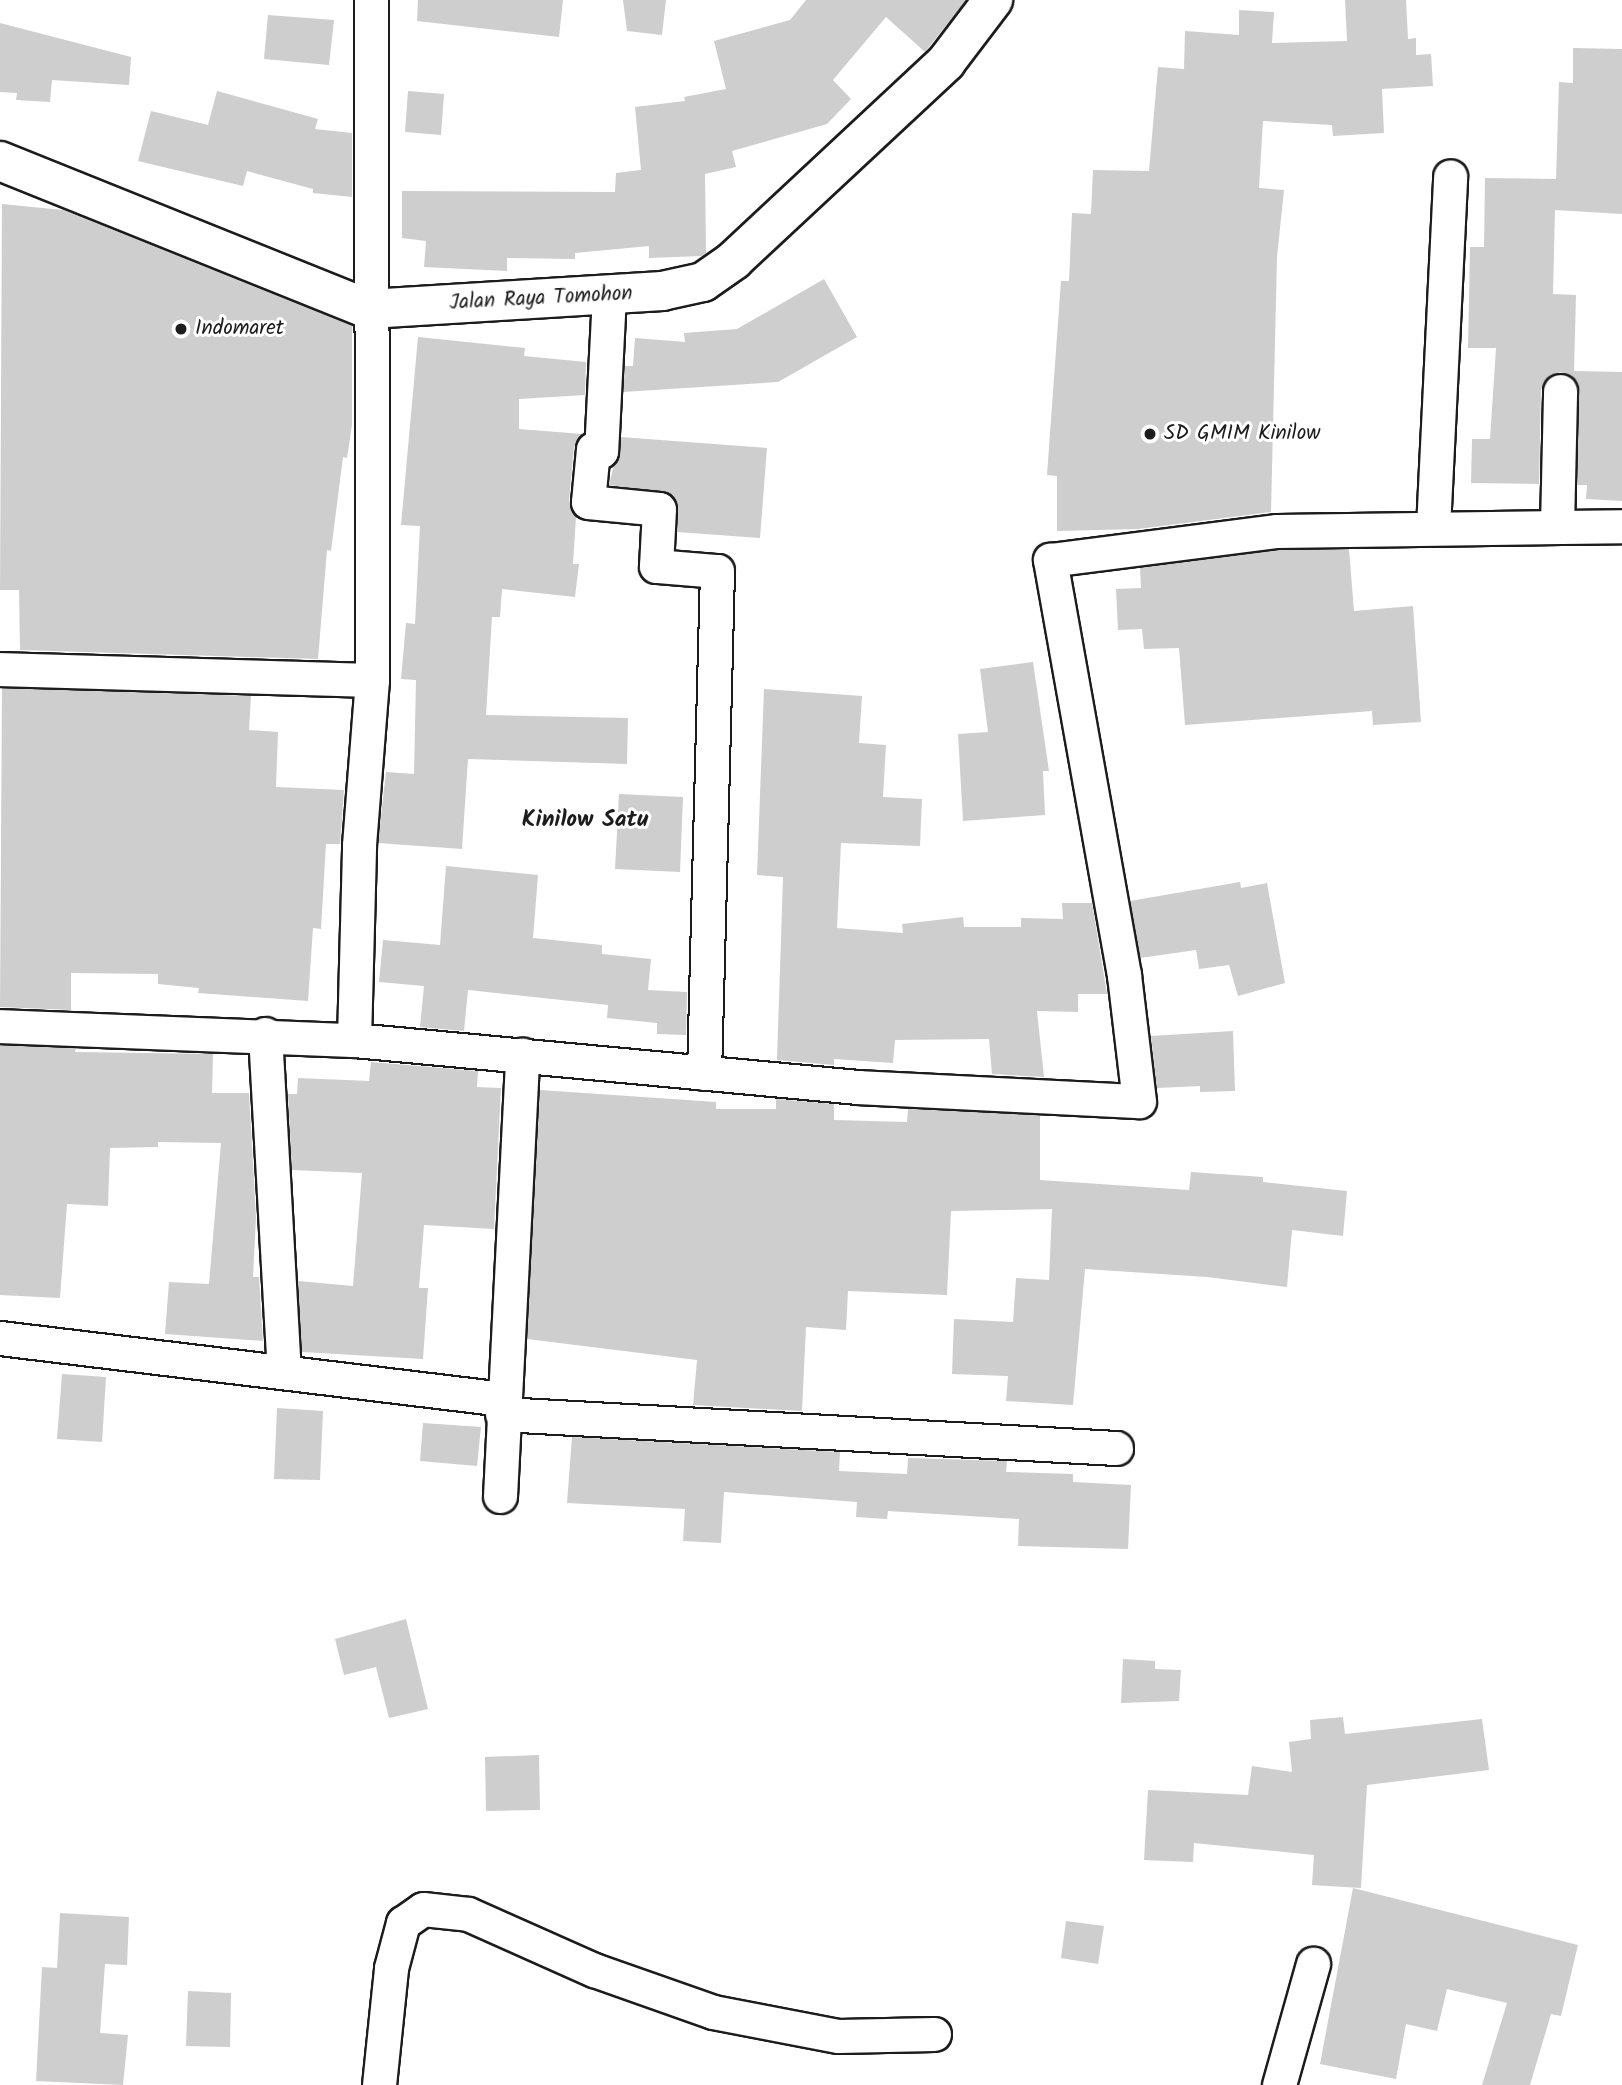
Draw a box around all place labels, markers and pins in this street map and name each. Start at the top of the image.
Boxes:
place label: Indomaret [195,316,284,342]
marker: Indomaret [173,321,189,337]
place label: SD GMIM Kinilow [1164,421,1320,447]
marker: SD GMIM Kinilow [1142,426,1158,442]

